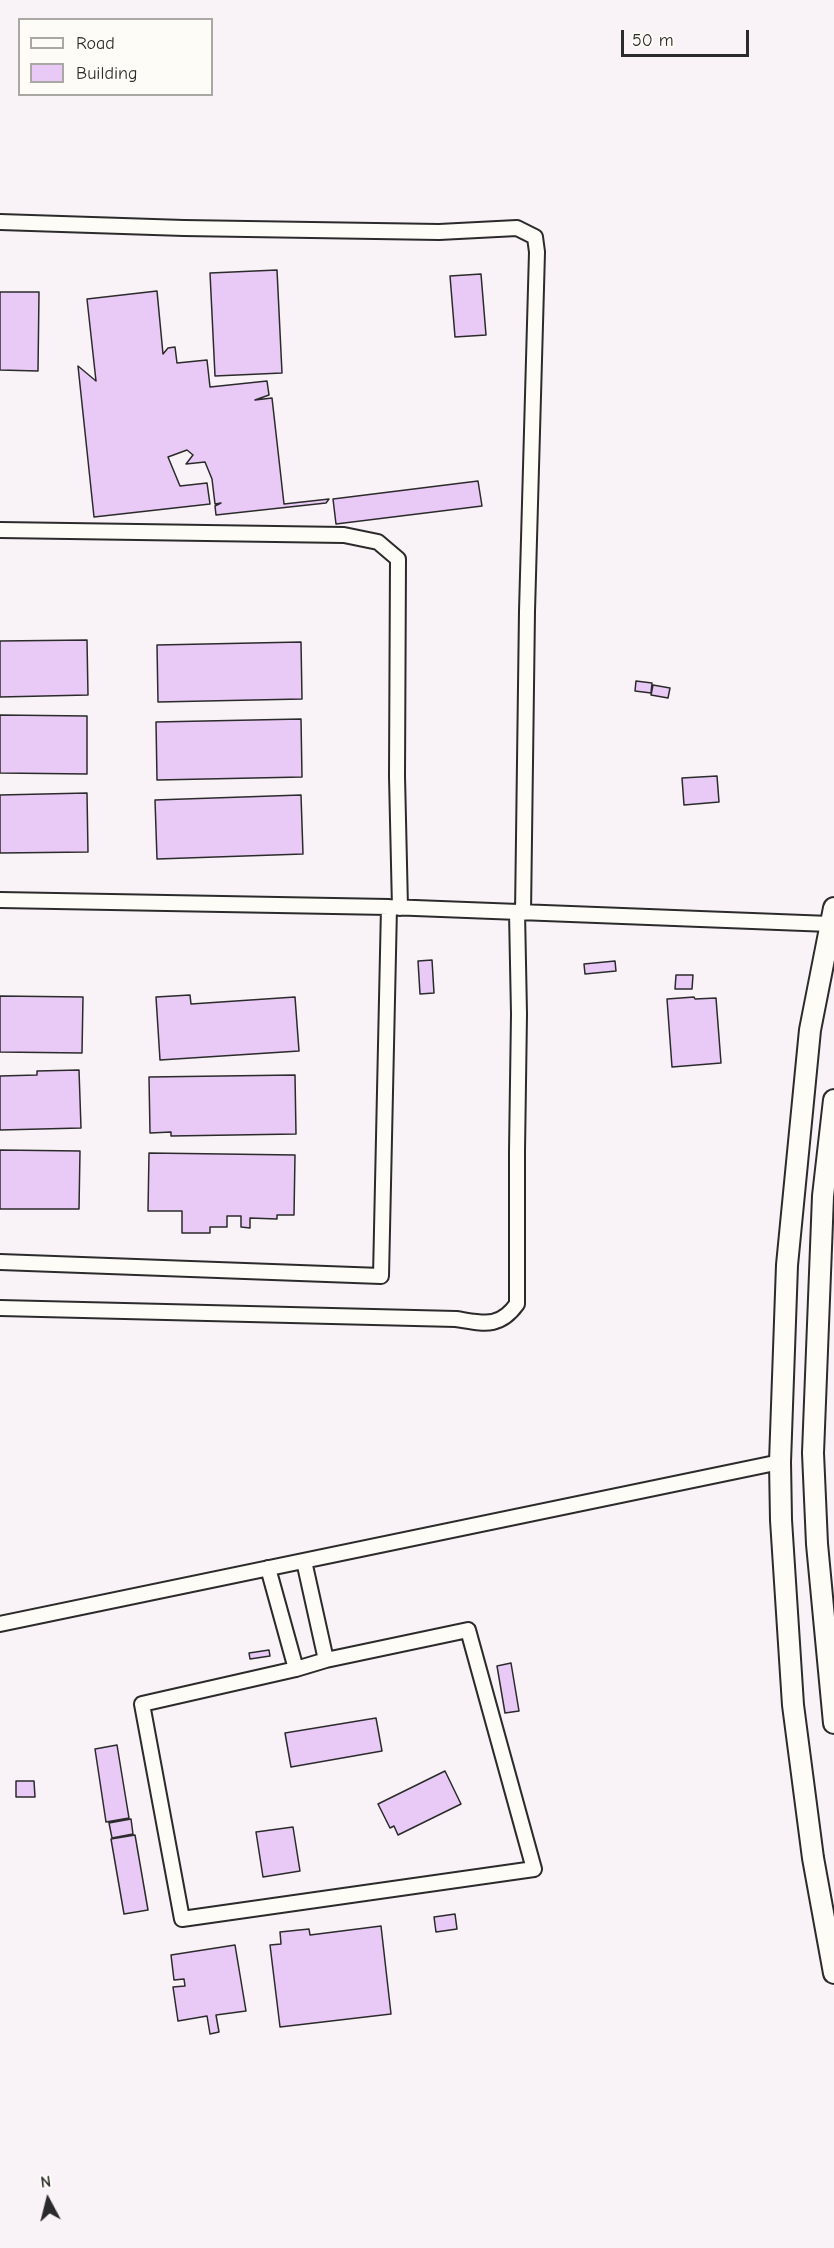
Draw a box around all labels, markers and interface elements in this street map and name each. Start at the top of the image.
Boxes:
legend [18,18,213,96]
scale bar [624,18,752,56]
text: 50 m [632,30,674,51]
text: Road [76,33,115,54]
text: Building [76,63,138,84]
north arrow [18,2170,78,2230]
text: N [40,2173,52,2192]

